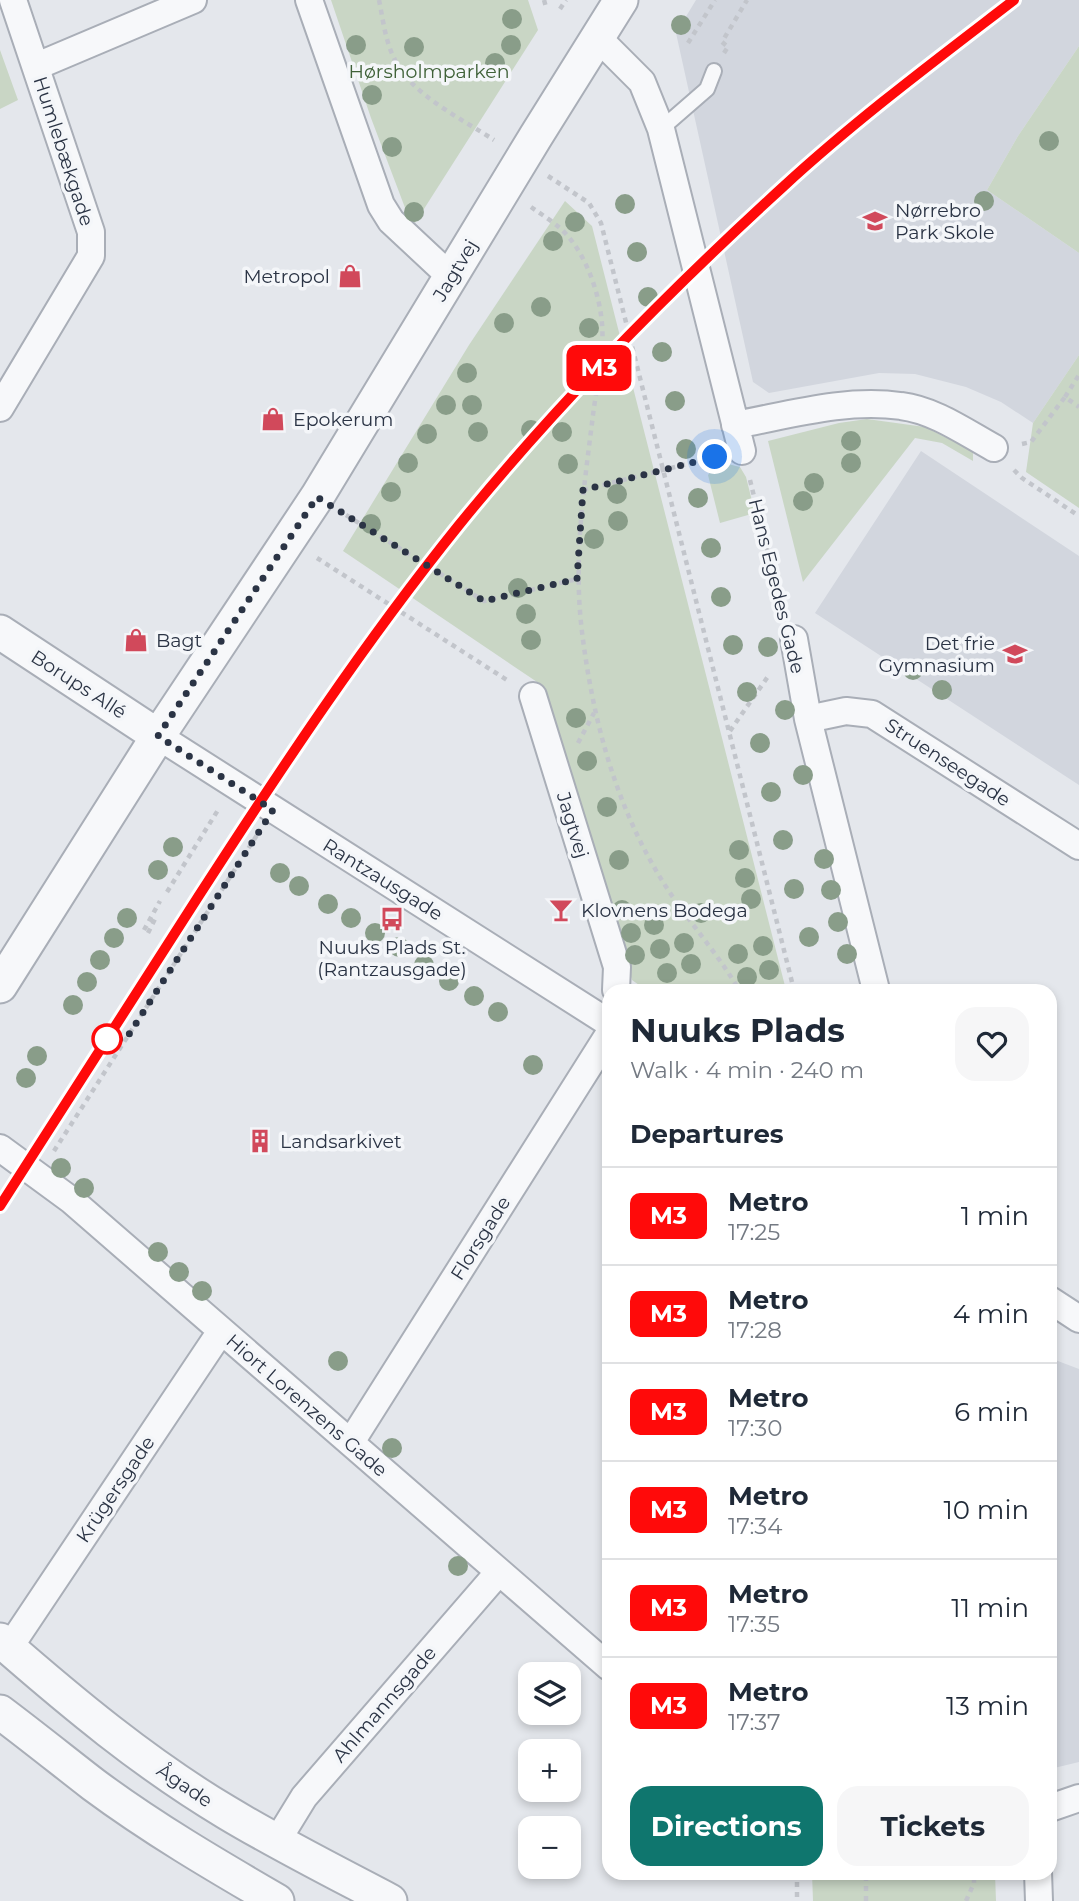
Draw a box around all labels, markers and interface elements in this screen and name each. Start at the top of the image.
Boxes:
park label: Hørsholmparken [348,60,510,83]
street label: Humlebækgade [28,73,99,229]
place label: Nørrebro Park Skole [895,199,995,244]
school or university icon: Nørrebro Park Skole [861,207,889,235]
street label: Jagtvej [428,235,483,306]
shop icon: Metropol [336,262,364,290]
place label: Metropol [243,265,330,288]
line badge: M3 [568,345,630,391]
text: M3 [580,353,618,382]
shop icon: Epokerum [259,405,287,433]
place label: Epokerum [293,408,394,431]
your location [697,439,732,474]
street label: Hans Egedes Gade [744,496,809,676]
shop icon: Bagt [122,626,150,654]
place label: Bagt [156,629,203,652]
place label: Det frie Gymnasium [878,632,995,677]
school or university icon: Det frie Gymnasium [1001,640,1029,668]
street label: Borups Allé [27,645,131,724]
street label: Struenseegade [881,713,1015,812]
street label: Jagtvej [551,788,593,861]
street label: Rantzausgade [319,833,447,925]
bar icon: Klovnens Bodega [547,896,575,924]
place label: Klovnens Bodega [581,899,748,922]
bus stop icon: Nuuks Plads St. (Rantzausgade) [378,905,406,933]
place label: Nuuks Plads St. (Rantzausgade) [317,936,467,981]
button: heart [955,1007,1029,1081]
text: Nuuks Plads [630,1010,845,1050]
unlabelled marker [92,1024,122,1054]
text: Walk · 4 min · 240 m [630,1056,864,1084]
text: Departures [630,1118,784,1150]
building icon: Landsarkivet [246,1127,274,1155]
place label: Landsarkivet [280,1130,402,1153]
text: Metro [728,1186,809,1218]
street label: Florsgade [446,1192,515,1284]
text: 1 min [961,1200,1029,1232]
text: M3 [650,1201,687,1230]
text: 17:25 [728,1218,780,1246]
text: Metro [728,1284,809,1316]
text: 4 min [953,1298,1029,1330]
text: M3 [650,1299,687,1328]
text: 17:28 [728,1316,782,1344]
street label: Hiort Lorenzens Gade [221,1329,392,1482]
text: Metro [728,1382,809,1414]
text: 6 min [954,1396,1029,1428]
text: M3 [650,1397,687,1426]
text: 17:30 [728,1414,782,1442]
street label: Krügersgade [71,1432,160,1547]
text: Metro [728,1480,809,1512]
text: 10 min [943,1494,1029,1526]
text: M3 [650,1495,687,1524]
text: 17:34 [728,1512,782,1540]
text: Metro [728,1578,809,1610]
text: 11 min [951,1592,1029,1624]
text: M3 [650,1593,687,1622]
text: 17:35 [728,1610,780,1638]
street label: Ahlmannsgade [328,1642,441,1767]
map controls [518,1662,581,1879]
button: layers [518,1662,581,1725]
text: Metro [728,1676,809,1708]
text: 13 min [946,1690,1029,1722]
text: M3 [650,1691,687,1720]
text: 17:37 [728,1708,781,1736]
button: + [518,1739,581,1802]
street label: Ågade [153,1759,217,1812]
button: Directions [630,1786,823,1866]
button: Tickets [837,1786,1029,1866]
button: − [518,1816,581,1879]

